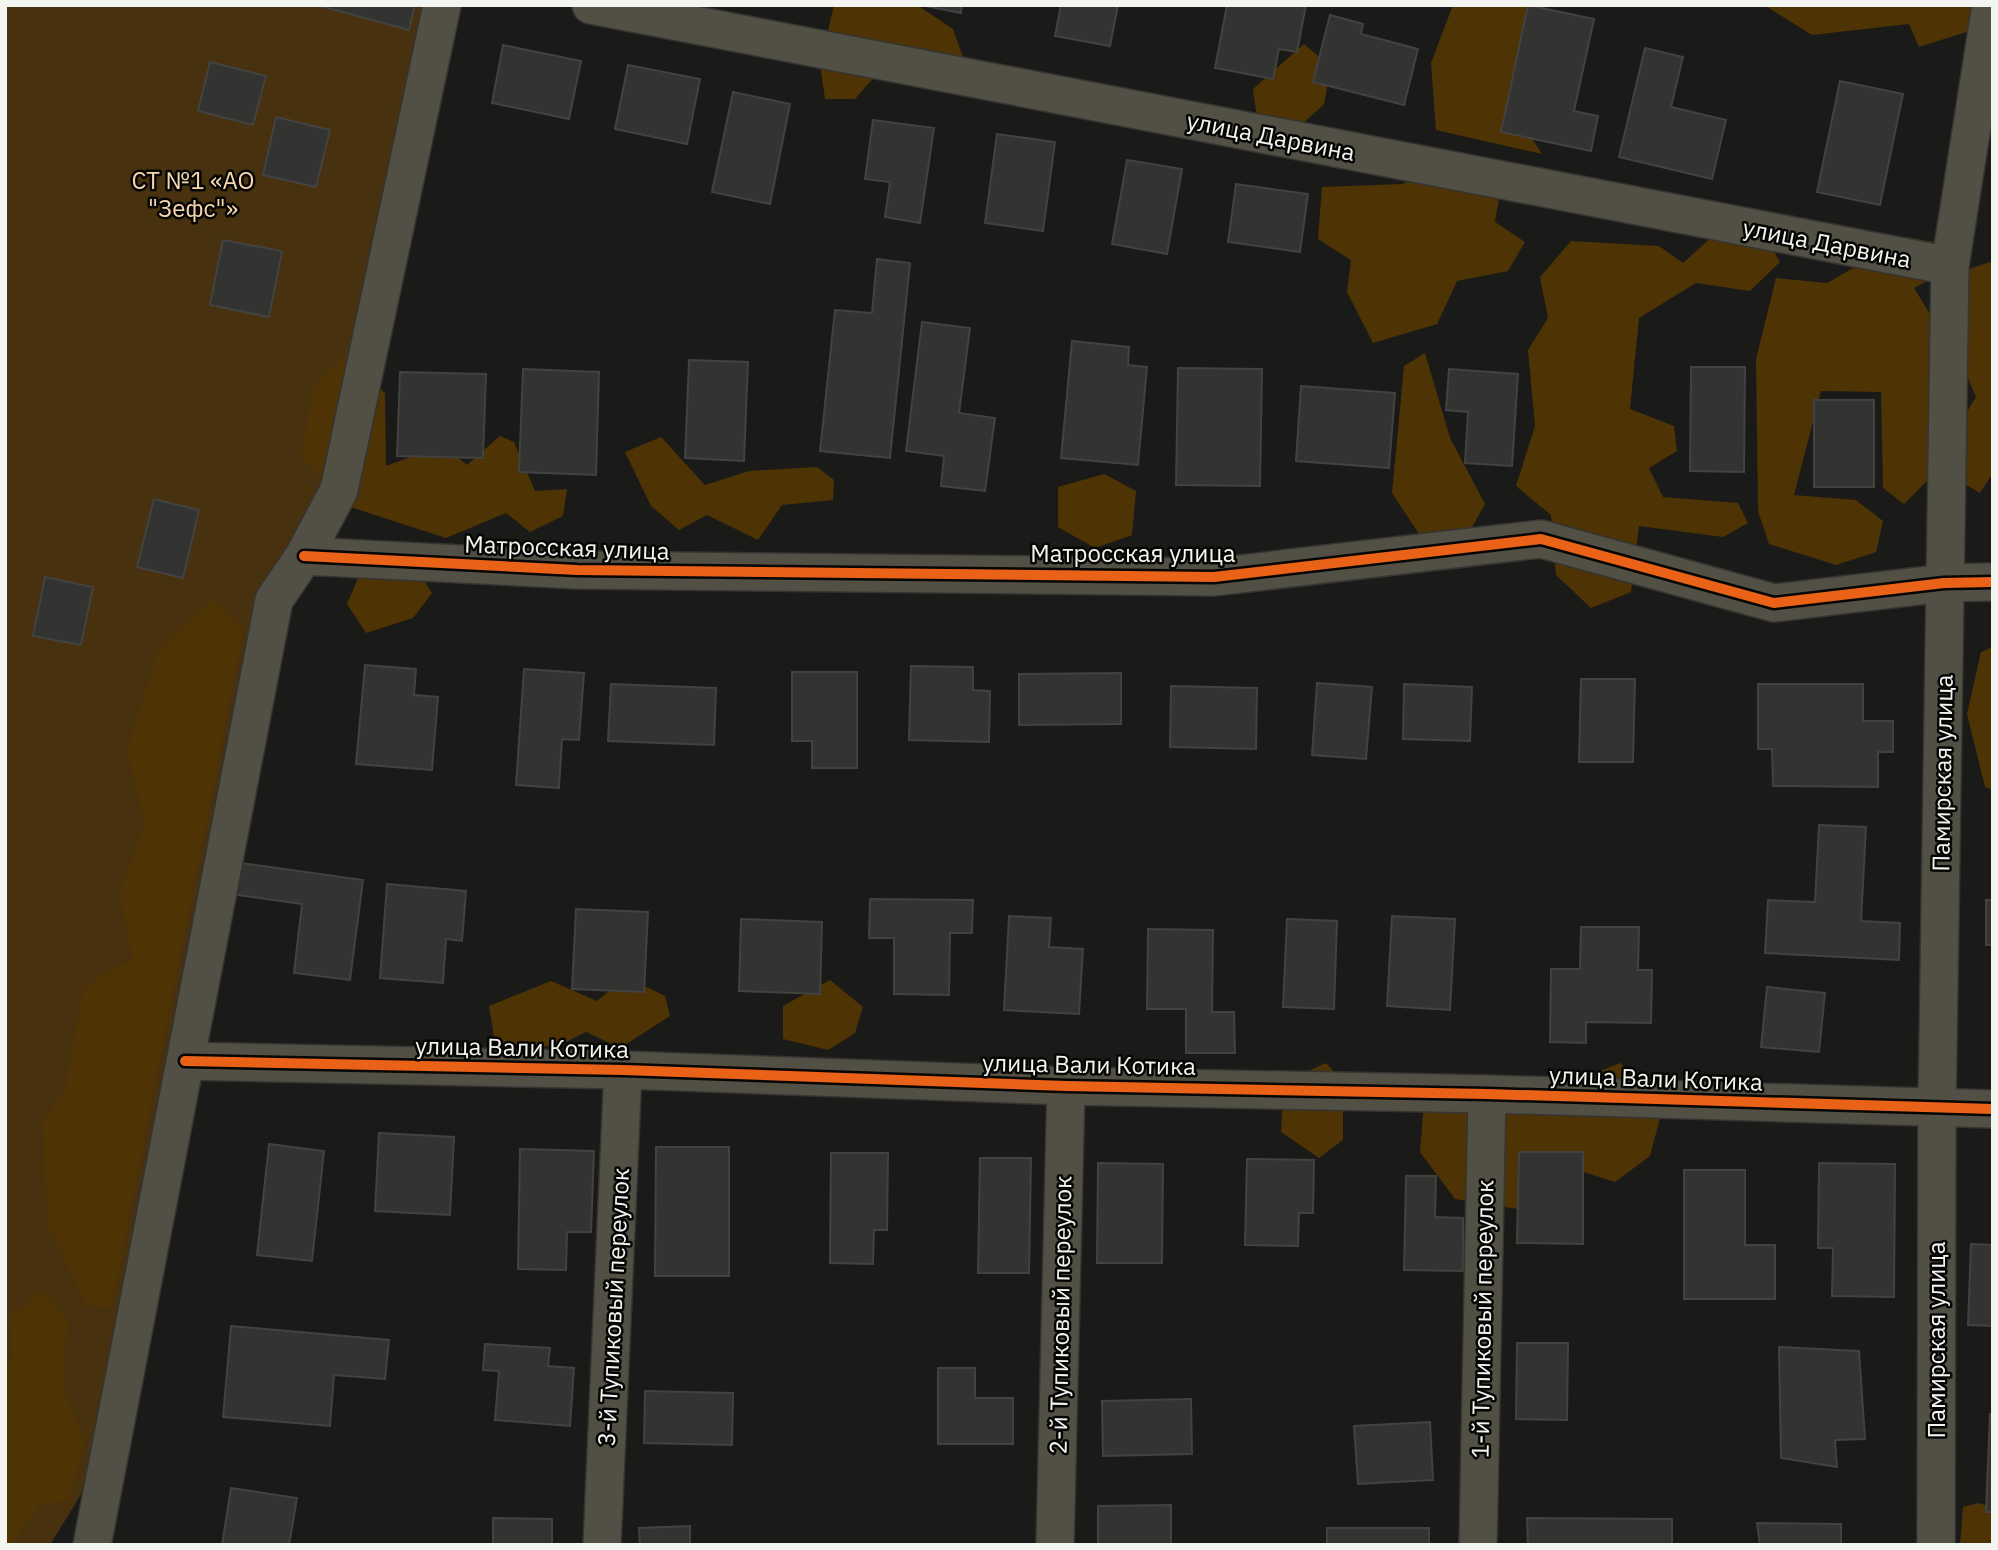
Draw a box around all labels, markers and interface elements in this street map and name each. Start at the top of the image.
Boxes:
street label: улица Дарвина [1184,104,1358,168]
park label: СТ №1 «АО "Зефс"» [131,164,255,224]
street label: улица Дарвина [1740,211,1914,275]
street label: Матросская улица [464,527,670,567]
street label: Матросская улица [1030,537,1236,569]
street label: Памирская улица [1924,674,1960,872]
street label: улица Вали Котика [415,1029,629,1065]
street label: улица Вали Котика [982,1046,1196,1082]
street label: улица Вали Котика [1549,1058,1764,1098]
street label: 3-й Тупиковый переулок [590,1167,636,1447]
street label: 2-й Тупиковый переулок [1042,1175,1078,1455]
street label: 1-й Тупиковый переулок [1464,1179,1500,1459]
street label: Памирская улица [1920,1241,1952,1439]

